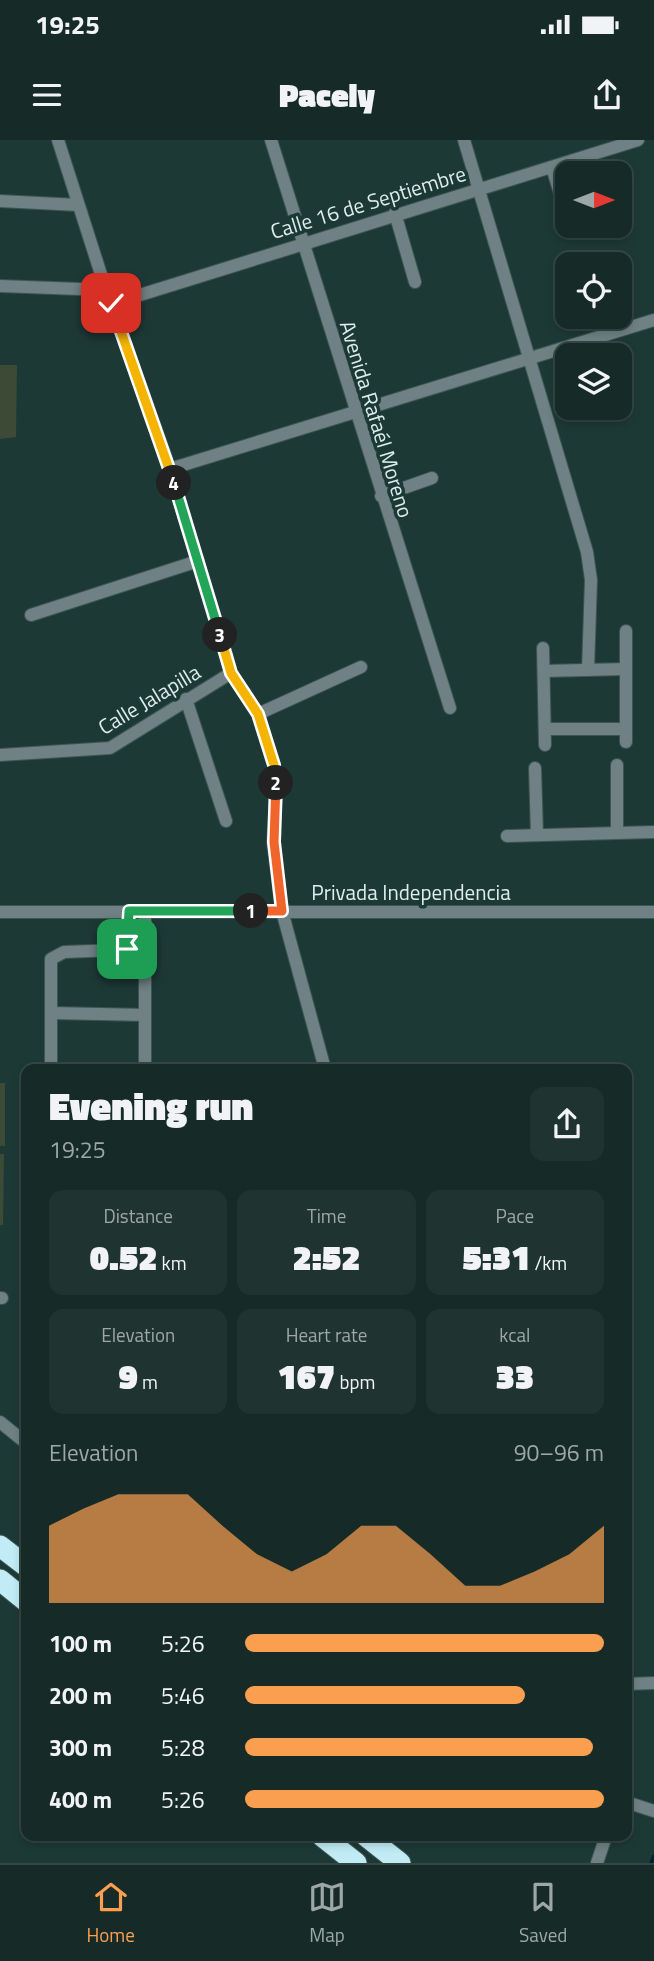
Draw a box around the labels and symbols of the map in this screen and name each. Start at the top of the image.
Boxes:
street label: Calle 16 de Septiembre [266,157,470,247]
north arrow [555,161,632,238]
pin [81,273,141,333]
street label: Avenida Rafaél Moreno [332,317,422,521]
pin: 4 [156,466,192,500]
pin: 3 [202,617,238,652]
street label: Calle Jalapilla [92,655,207,742]
pin: 2 [258,766,294,800]
street label: Privada Independencia [311,876,511,908]
pin: 1 [233,894,268,928]
pin [97,919,157,979]

